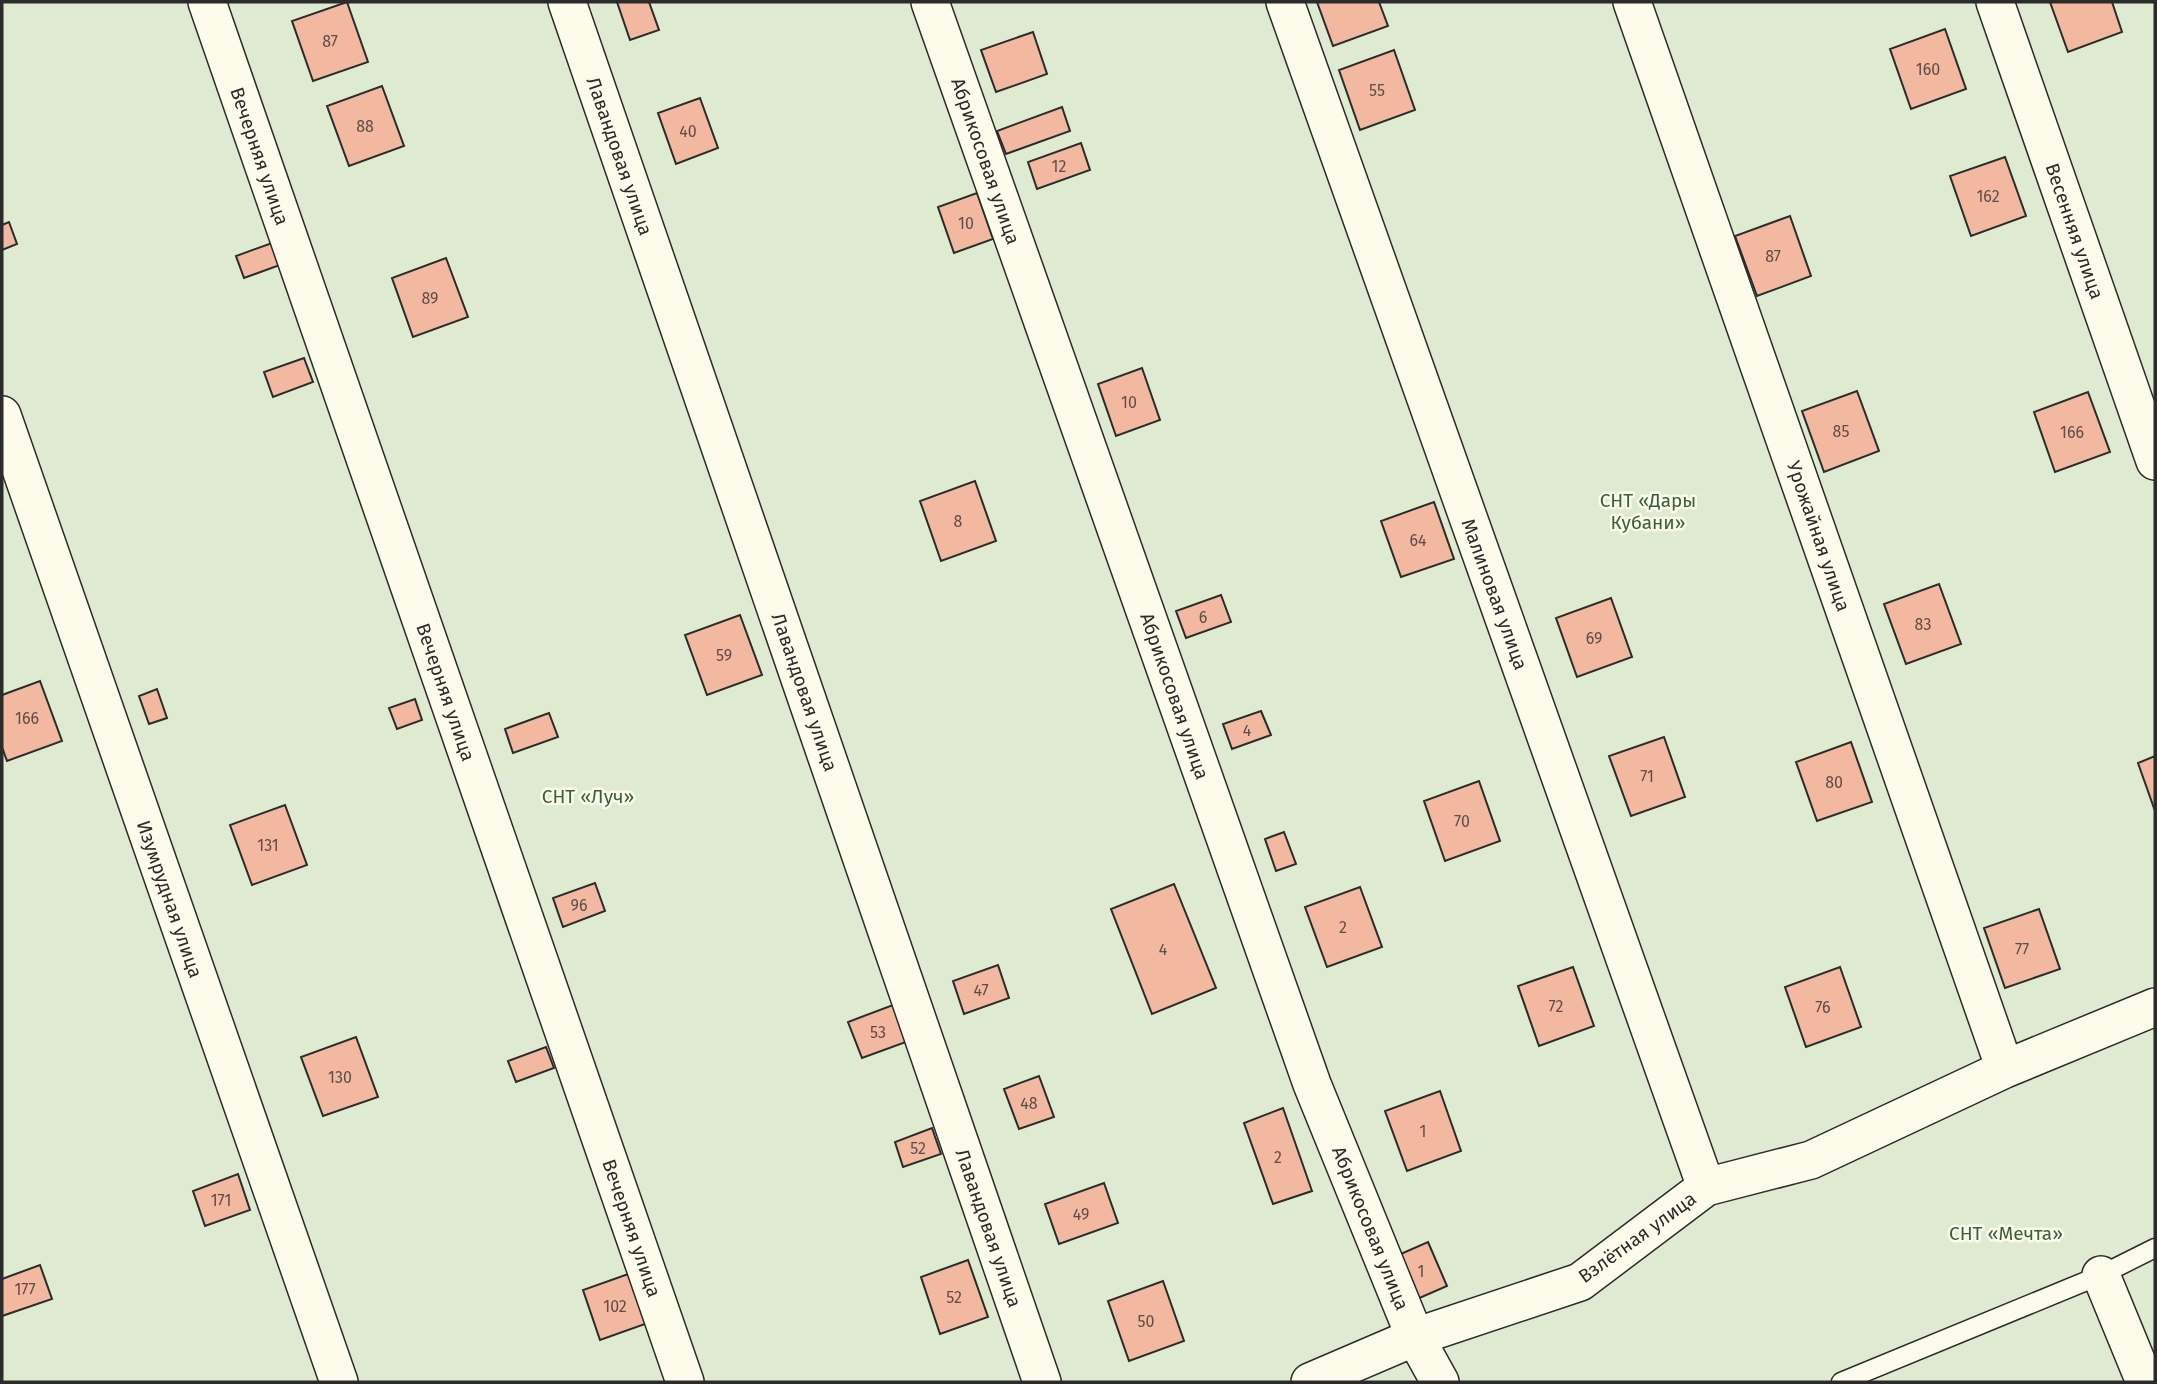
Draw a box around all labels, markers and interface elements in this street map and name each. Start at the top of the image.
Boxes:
house number: 87 [322,32,338,51]
house number: 160 [1916,60,1940,79]
street label: Лавандовая улица [582,74,657,238]
street label: Абрикосовая улица [946,75,1025,247]
house number: 55 [1369,81,1385,100]
street label: Вечерняя улица [225,84,294,228]
house number: 88 [356,117,374,136]
house number: 40 [679,122,697,141]
house number: 12 [1052,157,1066,176]
street label: Весенняя улица [2040,160,2109,302]
house number: 162 [1976,187,2000,206]
house number: 10 [958,214,974,233]
house number: 87 [1765,247,1781,266]
house number: 89 [422,289,438,308]
house number: 10 [1121,393,1137,412]
house number: 85 [1833,422,1849,441]
house number: 166 [2060,423,2084,442]
street label: Урожайная улица [1782,458,1855,614]
park label: СНТ «Дары Кубани» [1600,489,1696,534]
house number: 8 [954,512,963,531]
street label: Малиновая улица [1457,515,1533,673]
house number: 64 [1409,531,1427,550]
house number: 6 [1199,608,1207,627]
street label: Лавандовая улица [767,610,842,774]
street label: Абрикосовая улица [1135,610,1214,782]
house number: 83 [1915,615,1931,634]
street label: Вечерняя улица [411,620,480,764]
house number: 69 [1586,629,1602,648]
house number: 59 [716,646,732,665]
house number: 166 [15,709,39,728]
house number: 4 [1243,721,1252,740]
house number: 71 [1640,767,1654,786]
house number: 80 [1825,773,1843,792]
park label: СНТ «Луч» [542,785,634,808]
house number: 70 [1454,812,1470,831]
street label: Изумрудная улица [132,817,207,981]
house number: 131 [257,836,279,855]
house number: 96 [571,896,587,915]
house number: 2 [1339,918,1347,937]
house number: 4 [1159,940,1168,959]
house number: 77 [2015,940,2029,959]
house number: 47 [973,981,989,1000]
house number: 72 [1549,997,1563,1016]
house number: 76 [1815,998,1831,1017]
house number: 53 [870,1023,886,1042]
house number: 130 [328,1068,352,1087]
house number: 48 [1020,1094,1038,1113]
house number: 1 [1420,1122,1426,1141]
house number: 52 [910,1139,926,1158]
street label: Абрикосовая улица [1327,1143,1414,1313]
street label: Лавандовая улица [951,1146,1026,1310]
house number: 2 [1274,1148,1282,1167]
street label: Вечерняя улица [597,1156,666,1300]
street label: Взлётная улица [1574,1187,1701,1288]
house number: 171 [211,1191,231,1210]
house number: 49 [1073,1205,1089,1224]
park label: СНТ «Мечта» [1949,1222,2063,1245]
house number: 1 [1418,1262,1424,1281]
house number: 177 [14,1280,36,1299]
house number: 52 [946,1288,962,1307]
house number: 102 [603,1297,627,1316]
house number: 50 [1138,1312,1155,1331]

